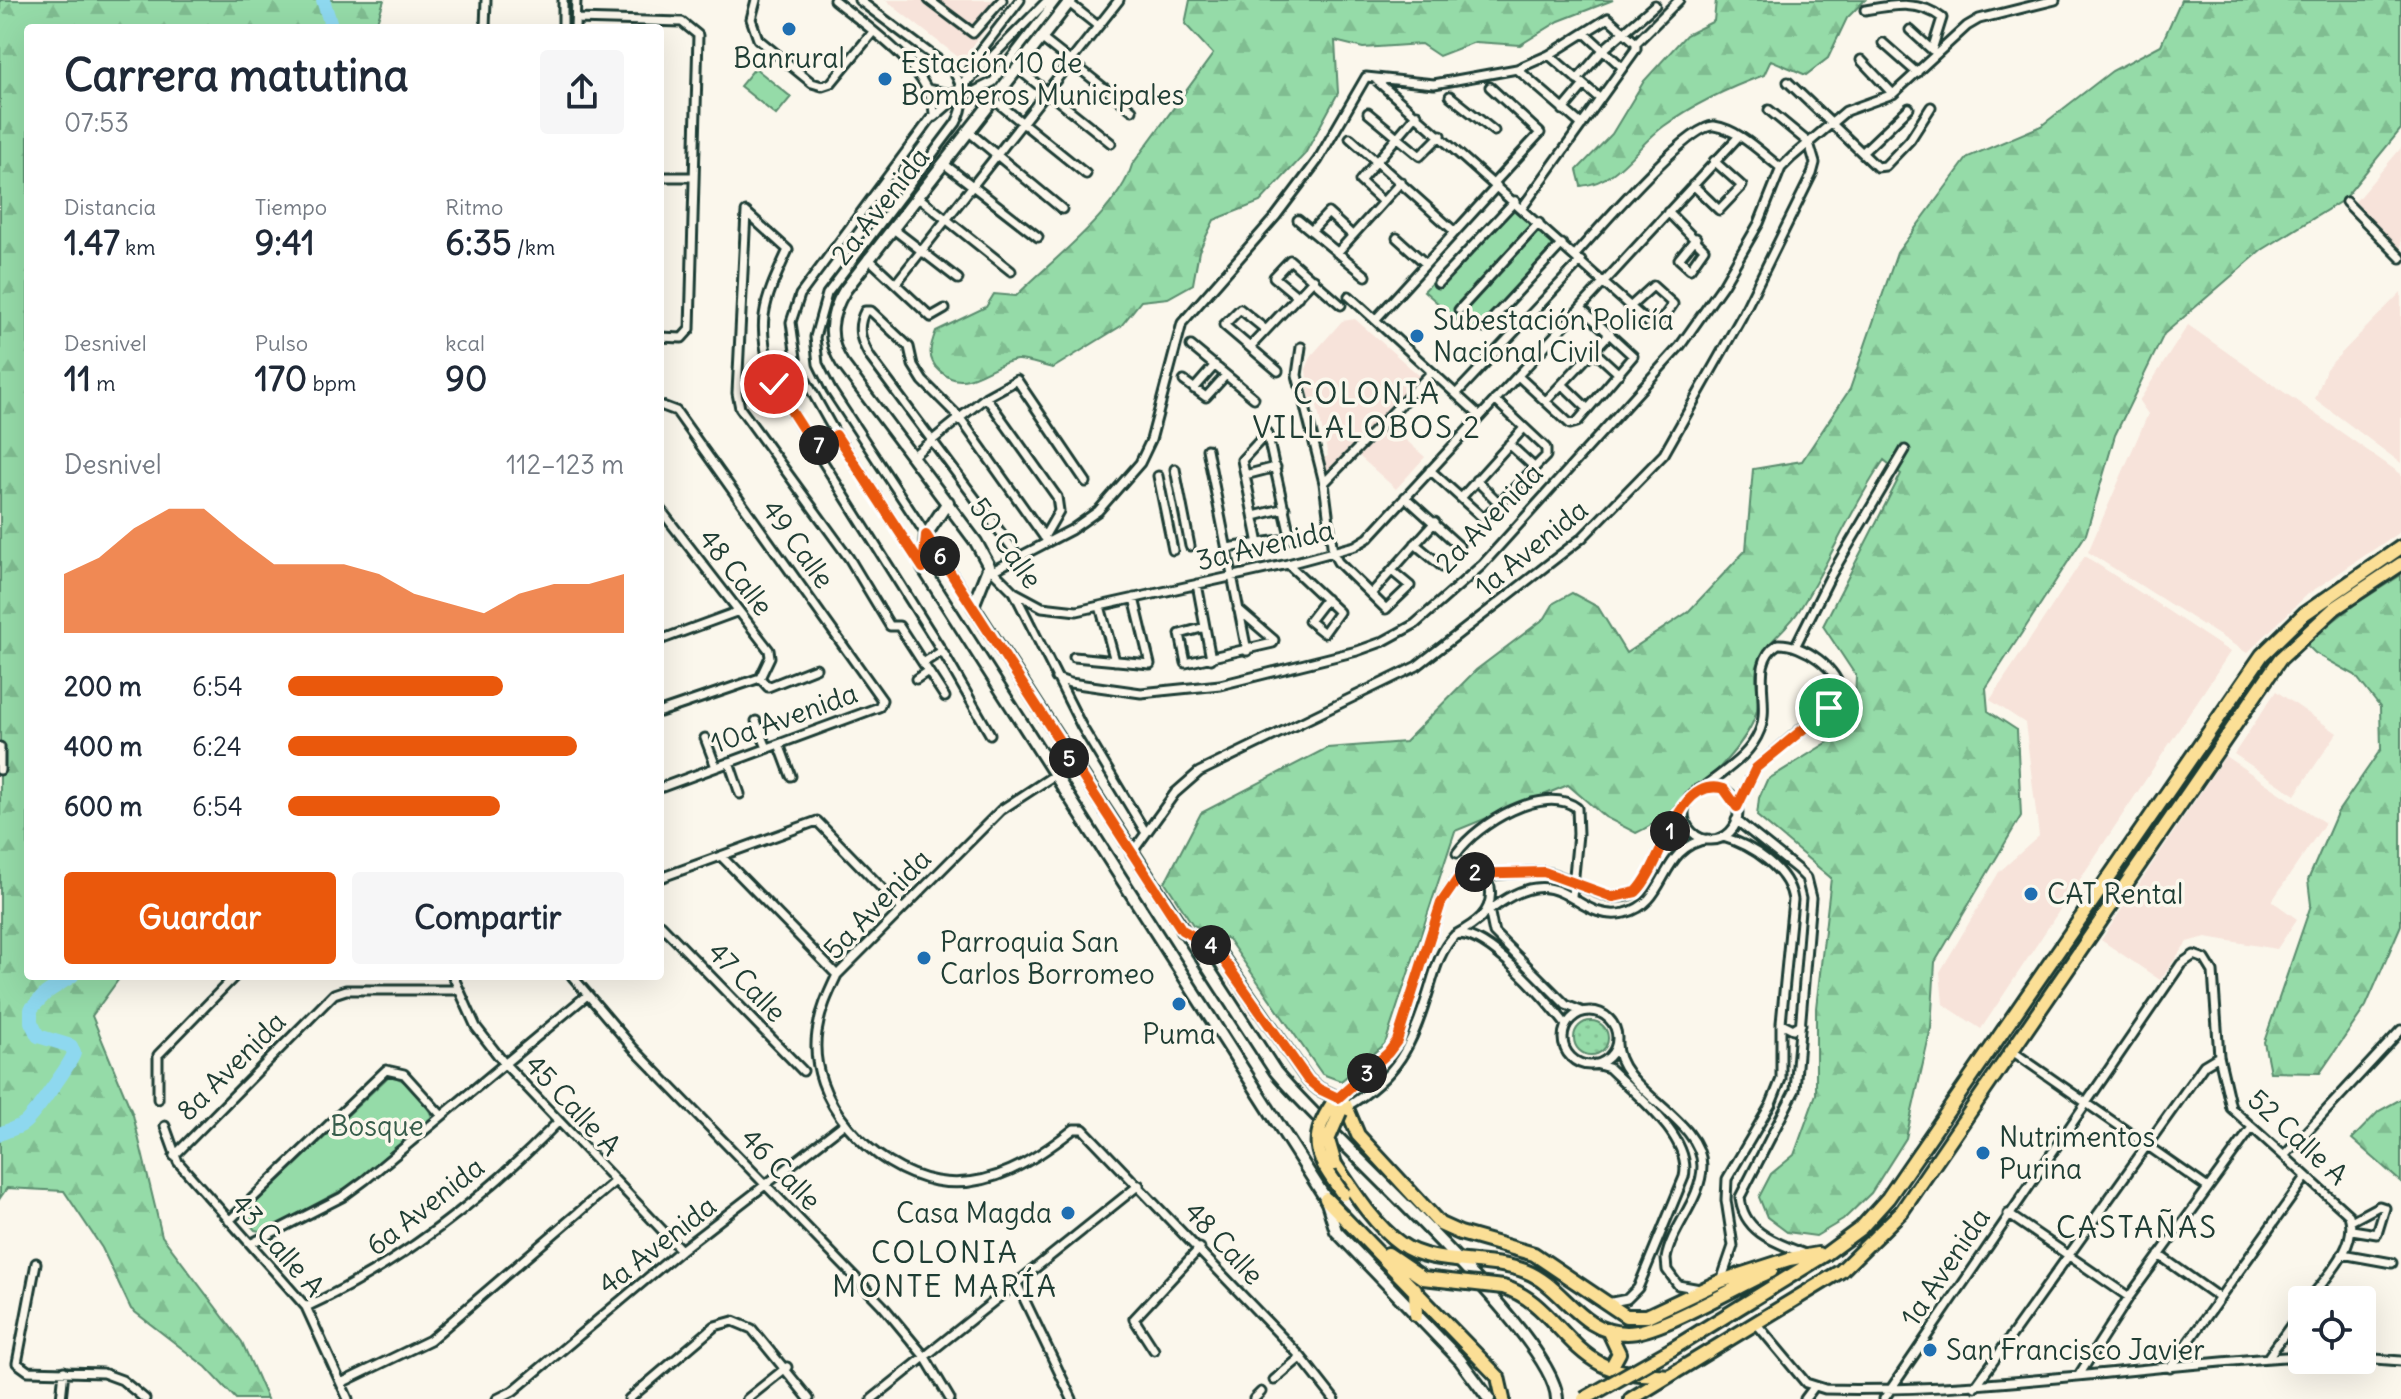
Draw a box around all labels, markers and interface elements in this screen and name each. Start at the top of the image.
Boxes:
marker: Banrural [780,20,798,38]
place label: Banrural [733,40,845,76]
place label: Estación 10 de Bomberos Municipales [901,45,1184,113]
text: Carrera matutina [64,48,409,103]
button: share [540,50,624,134]
marker: Estación 10 de Bomberos Municipales [876,70,894,88]
text: 07:53 [64,106,129,139]
street label: 2a Avenida [823,140,937,272]
text: Distancia [64,193,156,221]
text: Tiempo [255,193,327,221]
text: Ritmo [445,193,503,221]
text: 1.47 [64,221,120,264]
text: 9:41 [255,221,315,264]
text: 6:35 [445,221,512,264]
text: km [120,233,156,261]
text: /km [512,233,555,261]
place label: Subestación Policía Nacional Civil [1433,302,1674,370]
marker: Subestación Policía Nacional Civil [1408,327,1426,345]
text: Desnivel [64,329,147,357]
text: Pulso [255,329,308,357]
text: kcal [445,329,485,357]
pin [740,350,808,418]
text: 11 [64,357,91,400]
text: 170 [255,357,307,400]
text: 90 [445,357,487,400]
icon: check [752,362,796,406]
text: m [91,369,116,397]
text: bpm [307,369,356,397]
district label: COLONIA VILLALOBOS 2 [1252,374,1482,446]
pin: 7 [799,425,839,465]
text: 7 [814,431,824,459]
text: Desnivel [64,448,162,481]
text: 112–123 m [506,448,624,481]
street label: 2a Avenida [1428,455,1550,581]
street label: 50 Calle [962,490,1050,596]
street label: 1a Avenida [1467,491,1595,605]
street label: 49 Calle [754,493,842,595]
street label: 3a Avenida [1193,512,1337,578]
street label: 48 Calle [691,521,781,623]
pin: 6 [920,536,960,576]
text: 6 [934,542,946,570]
text: 200 m [64,670,141,703]
text: 6:54 [192,670,243,703]
pin [1795,674,1863,742]
street label: 10a Avenida [706,675,862,761]
icon: arrive [1807,686,1851,730]
text: 400 m [64,730,142,763]
text: 6:24 [192,730,242,763]
pin: 5 [1049,738,1089,778]
text: 5 [1063,744,1075,772]
text: 600 m [64,790,142,823]
text: 6:54 [192,790,243,823]
pin: 1 [1650,811,1690,851]
text: 1 [1666,817,1674,845]
street label: 5a Avenida [815,841,939,967]
pin: 2 [1455,852,1495,892]
text: 2 [1469,858,1481,886]
button: Guardar [64,872,336,964]
button: Compartir [352,872,624,964]
place label: CAT Rental [2047,876,2183,912]
marker: CAT Rental [2022,885,2040,903]
place label: Parroquia San Carlos Borromeo [940,924,1155,992]
pin: 4 [1191,925,1231,965]
text: 4 [1205,931,1217,959]
street label: 47 Calle [700,934,794,1030]
marker: Parroquia San Carlos Borromeo [915,949,933,967]
marker: Puma [1170,995,1188,1013]
street label: 8a Avenida [169,1004,293,1128]
place label: Puma [1142,1016,1216,1052]
street label: 45 Calle A [517,1047,629,1163]
pin: 3 [1347,1053,1387,1093]
text: 3 [1361,1059,1373,1087]
street label: 52 Calle A [2240,1081,2356,1193]
park label: Bosque [330,1108,424,1144]
place label: Nutrimentos Purina [1999,1119,2155,1187]
street label: 46 Calle [733,1120,829,1218]
marker: Nutrimentos Purina [1974,1144,1992,1162]
street label: 6a Avenida [359,1149,491,1263]
street label: 43 Calle A [223,1186,333,1304]
street label: 4a Avenida [591,1188,723,1302]
street label: 48 Calle [1176,1194,1272,1292]
place label: Casa Magda [896,1195,1052,1231]
street label: 1a Avenida [1892,1201,1998,1333]
marker: Casa Magda [1059,1204,1077,1222]
district label: CASTAÑAS [2056,1208,2218,1246]
district label: COLONIA MONTE MARÍA [832,1233,1058,1305]
map controls [2288,1286,2376,1374]
button: locate [2288,1286,2376,1374]
place label: San Francisco Javier [1946,1332,2205,1368]
marker: San Francisco Javier [1921,1341,1939,1359]

